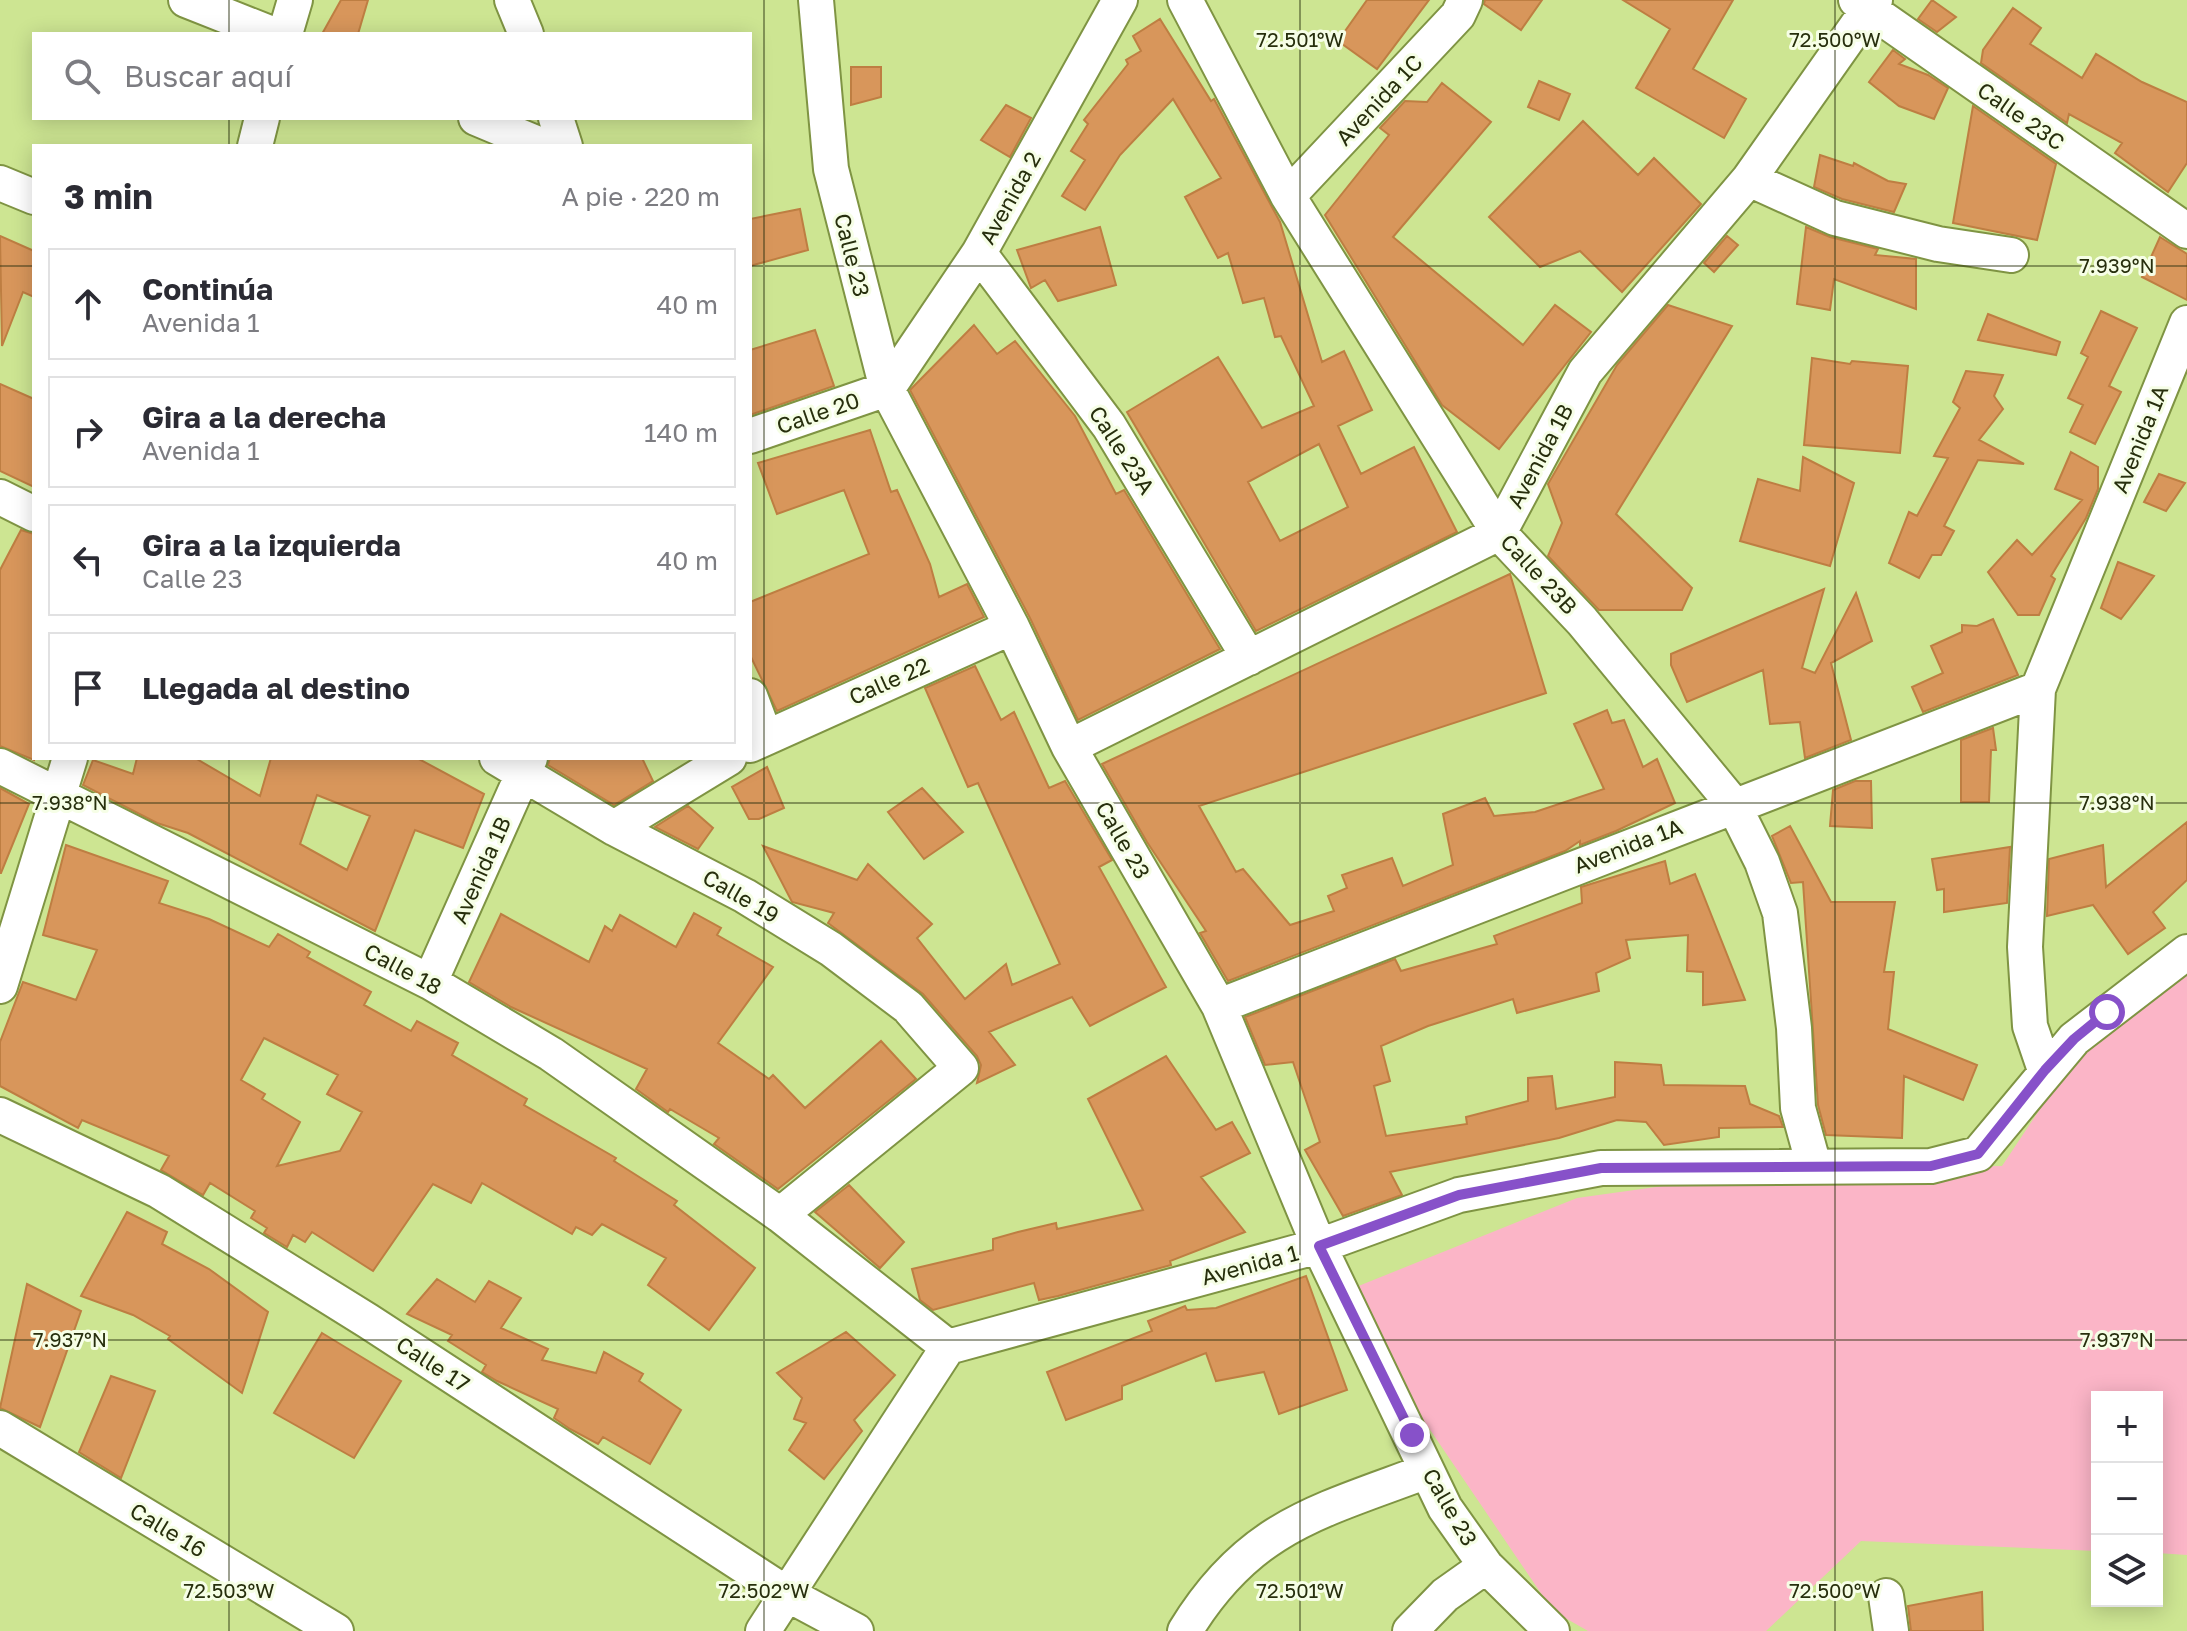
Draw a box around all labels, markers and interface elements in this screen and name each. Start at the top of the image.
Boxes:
text: 72.501°W [1256,27,1344,51]
text: 72.500°W [1789,27,1881,51]
search box [32,32,752,120]
street label: Avenida 1C [1330,49,1428,151]
icon: search [60,54,104,98]
text: Buscar aquí [124,58,292,94]
street label: Calle 23C [1973,76,2070,155]
street label: Avenida 2 [973,147,1046,249]
text: 3 min [64,176,153,216]
text: A pie · 220 m [561,181,720,212]
street label: Calle 23 [829,210,876,299]
text: 7.939°N [2079,253,2155,277]
text: Continúa [142,271,273,307]
icon: ahead [66,282,110,326]
text: 40 m [657,289,718,320]
text: Avenida 1 [142,307,260,338]
street label: Avenida 1A [2106,381,2174,497]
street label: Calle 20 [773,386,863,439]
text: Gira a la derecha [142,399,386,435]
street label: Avenida 1B [1501,399,1578,513]
street label: Calle 23A [1084,400,1161,499]
icon: right [66,410,110,454]
text: 140 m [644,417,718,448]
text: Avenida 1 [142,435,260,466]
text: Gira a la izquierda [142,527,401,563]
street label: Calle 23B [1495,528,1583,619]
icon: left [66,538,110,582]
text: 40 m [657,545,718,576]
text: Calle 23 [142,563,243,594]
street label: Calle 22 [844,651,933,710]
icon: arrive [66,666,110,710]
text: Llegada al destino [142,670,410,706]
text: 7.938°N [32,790,108,814]
text: 7.938°N [2079,790,2155,814]
street label: Calle 23 [1090,796,1156,883]
street label: Avenida 1B [445,812,516,928]
street label: Avenida 1A [1570,812,1686,879]
street label: Calle 19 [698,863,784,928]
street label: Calle 18 [360,937,446,1000]
route start [2089,994,2125,1030]
street label: Avenida 1 [1198,1239,1302,1290]
text: 7.937°N [33,1327,107,1351]
text: 7.937°N [2080,1327,2154,1351]
street label: Calle 17 [392,1330,475,1397]
map controls [2091,1391,2163,1607]
button: + [2091,1391,2163,1463]
route end [1394,1417,1430,1453]
street label: Calle 23 [1417,1463,1483,1550]
button: − [2091,1463,2163,1535]
street label: Calle 16 [126,1496,211,1563]
button: layers [2091,1535,2163,1607]
text: 72.503°W [184,1578,274,1602]
text: 72.502°W [719,1578,809,1602]
text: 72.501°W [1256,1578,1344,1602]
text: 72.500°W [1789,1578,1881,1602]

